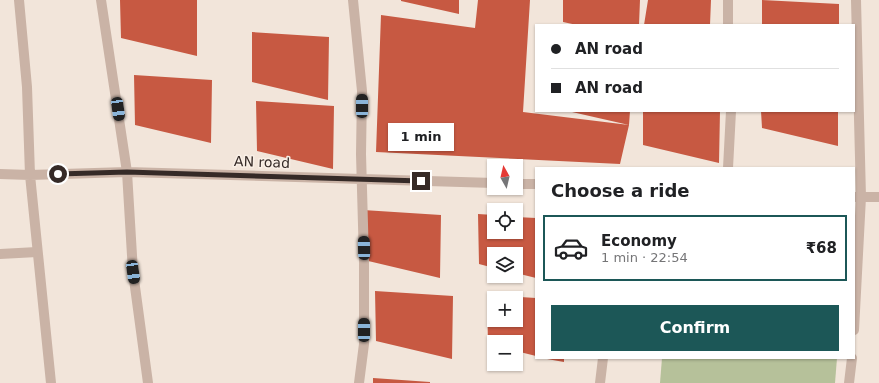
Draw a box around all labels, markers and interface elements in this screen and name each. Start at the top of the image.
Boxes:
text: AN road [575,40,643,58]
text: AN road [575,79,643,97]
car [356,94,368,118]
car [110,96,126,122]
callout: 1 min [388,123,454,151]
text: 1 min [401,129,441,144]
street label: AN road [234,153,290,171]
north arrow [487,159,523,195]
map controls [487,159,523,371]
route start [49,165,67,183]
route end [412,172,430,190]
text: Choose a ride [551,180,690,201]
button: locate [487,203,523,239]
icon: car [553,230,589,266]
text: Economy [601,232,677,250]
car [358,236,370,260]
text: ₹68 [806,239,837,257]
button: layers [487,247,523,283]
text: 1 min · 22:54 [601,250,688,265]
car [125,259,141,285]
button: + [487,291,523,327]
button: Confirm [551,305,839,351]
car [358,318,370,342]
button: − [487,335,523,371]

